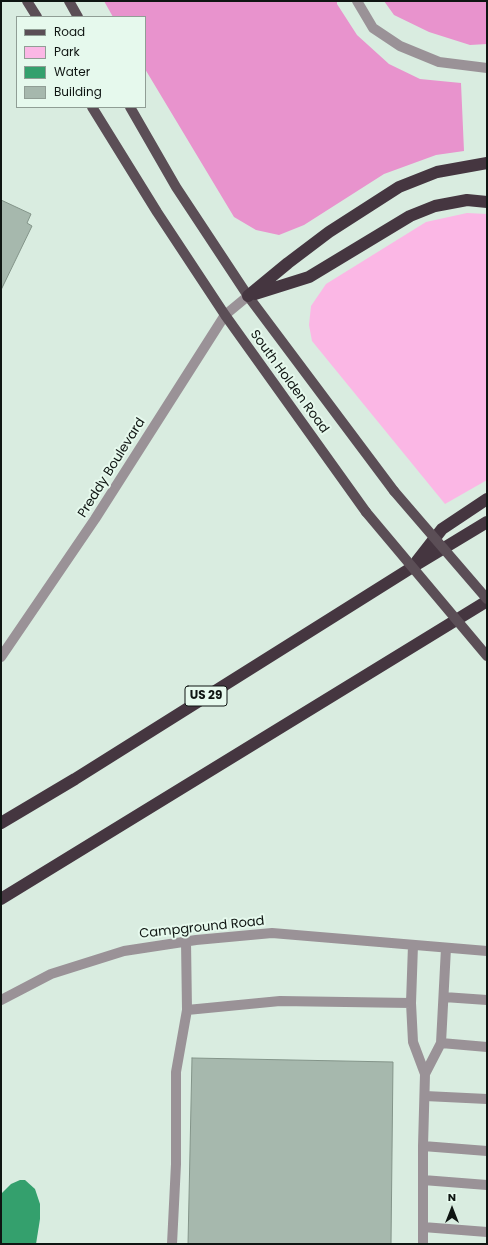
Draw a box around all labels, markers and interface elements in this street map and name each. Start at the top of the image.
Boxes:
legend [16,16,146,108]
text: Road [54,23,85,40]
text: Park [54,43,80,60]
text: Water [54,63,90,80]
text: Building [54,83,102,100]
street label: South Holden Road [246,327,332,437]
street label: Preddy Boulevard [75,415,149,521]
road number: US 29 [185,686,227,706]
street label: Campground Road [139,914,265,942]
north arrow [432,1189,472,1229]
text: N [448,1189,456,1205]

